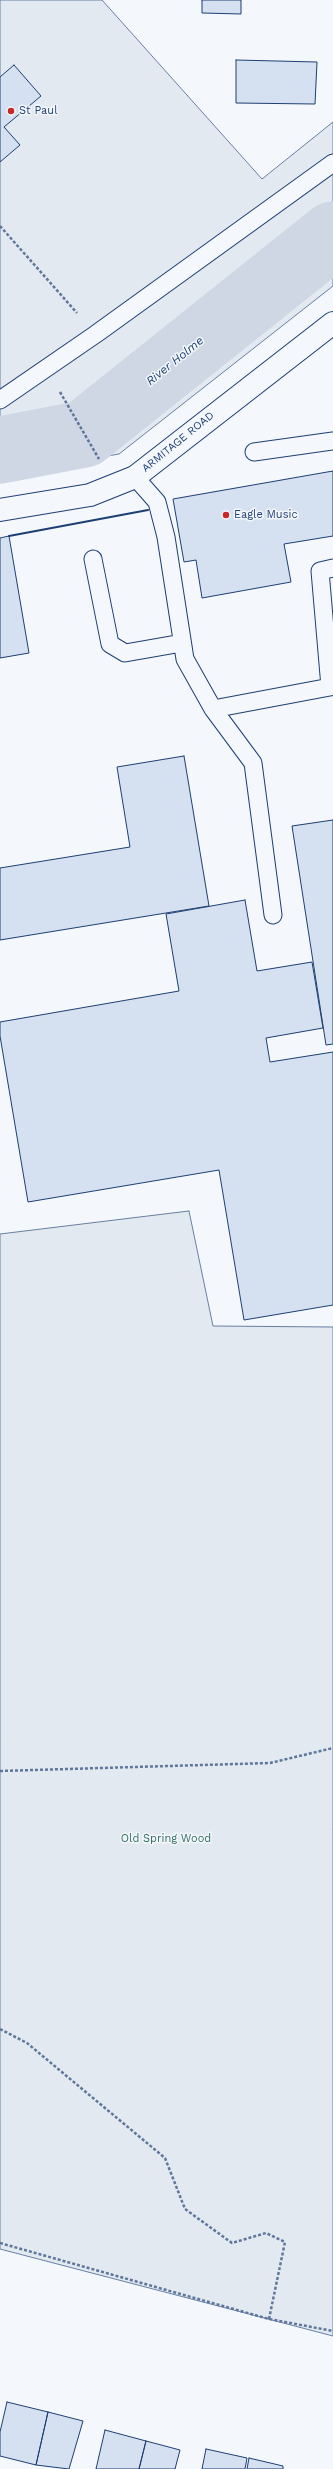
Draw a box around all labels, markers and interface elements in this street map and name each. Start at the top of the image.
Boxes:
place label: St Paul [19,104,57,118]
marker: St Paul [6,106,16,116]
water label: River Holme [143,333,207,389]
street label: ARMITAGE ROAD [139,409,217,475]
place label: Eagle Music [234,508,298,522]
marker: Eagle Music [221,510,231,520]
park label: Old Spring Wood [121,1832,211,1846]

